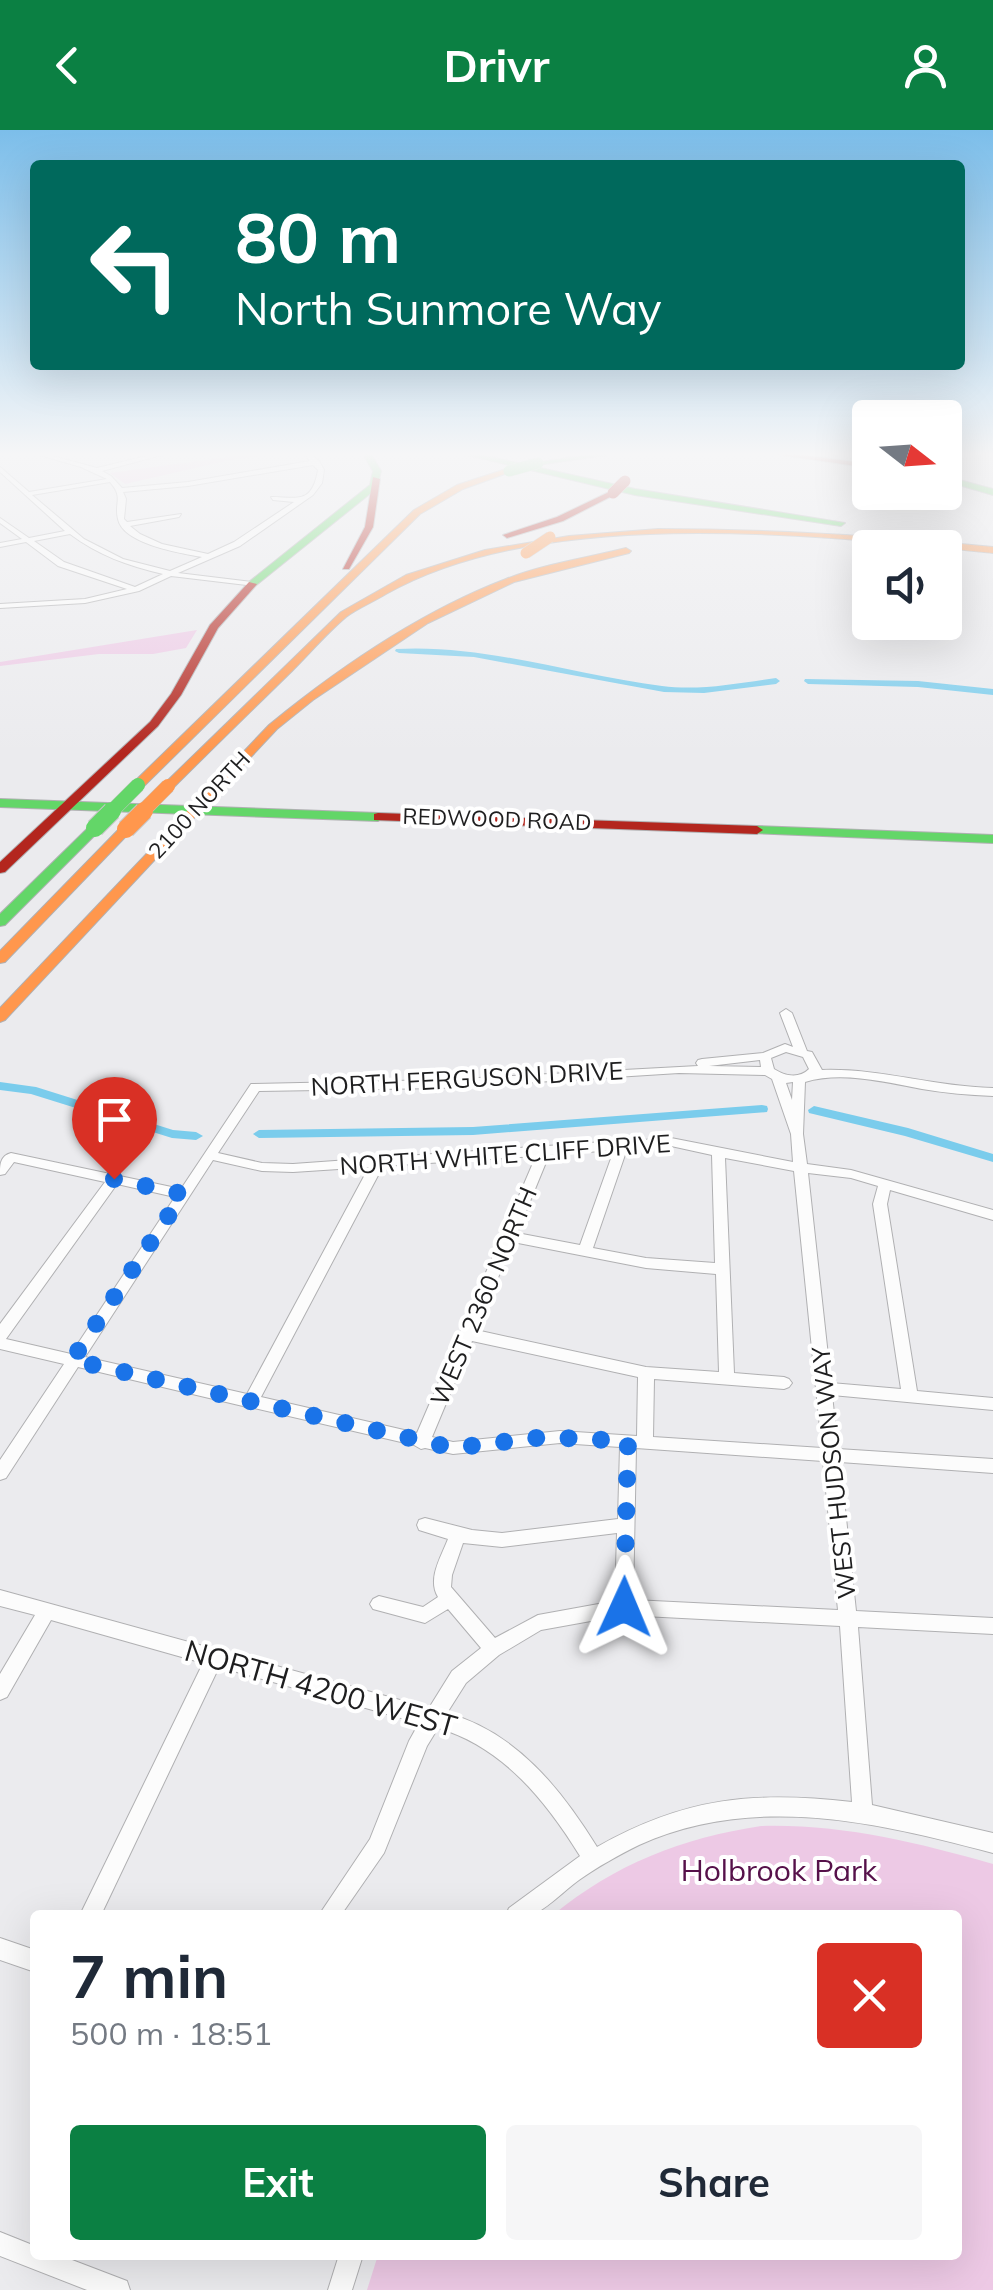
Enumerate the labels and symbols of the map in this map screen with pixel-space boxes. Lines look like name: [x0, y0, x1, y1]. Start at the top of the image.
north arrow: [852, 400, 962, 510]
street label: 2100 NORTH: [142, 745, 256, 865]
street label: REDWOOD ROAD: [402, 802, 592, 836]
street label: NORTH FERGUSON DRIVE: [310, 1054, 624, 1102]
pin: [72, 1077, 157, 1180]
street label: NORTH WHITE CLIFF DRIVE: [338, 1127, 672, 1181]
street label: WEST 2360 NORTH: [423, 1182, 543, 1410]
street label: WEST HUDSON WAY: [804, 1344, 862, 1601]
position arrow: [572, 1555, 676, 1659]
street label: NORTH 4200 WEST: [180, 1631, 462, 1745]
park label: Holbrook Park: [681, 1851, 878, 1889]

